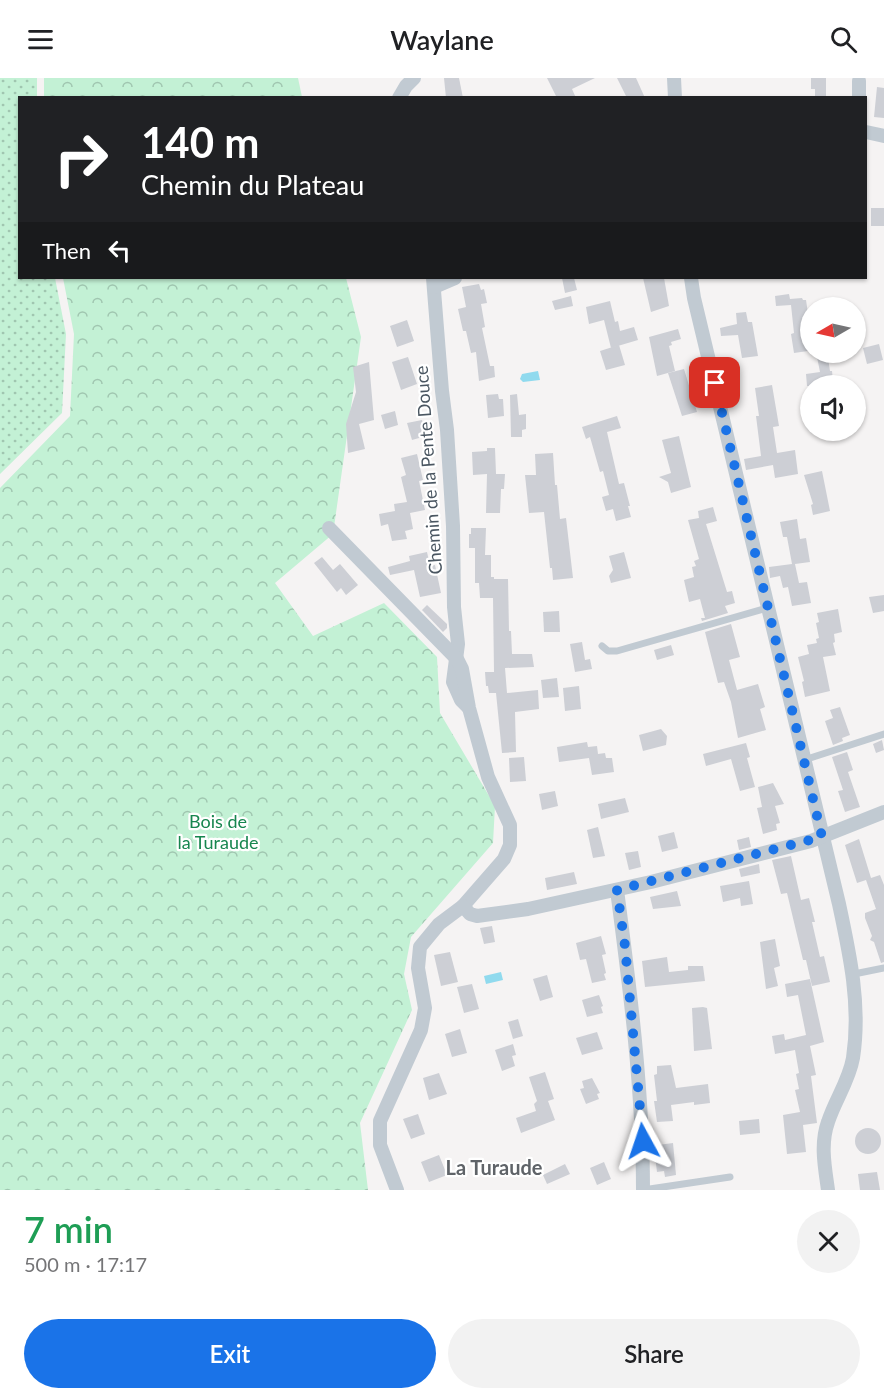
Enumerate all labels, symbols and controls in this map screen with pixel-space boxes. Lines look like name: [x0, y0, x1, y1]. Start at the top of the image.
icon: menu: [24, 23, 57, 56]
text: Waylane: [390, 23, 494, 56]
icon: search: [827, 23, 860, 56]
text: 140 m: [141, 117, 259, 167]
icon: right: [42, 120, 120, 198]
text: Chemin du Plateau: [141, 168, 364, 201]
icon: left: [103, 234, 136, 267]
text: Then: [42, 237, 91, 264]
north arrow: [800, 297, 866, 363]
map controls: [800, 297, 866, 441]
pin: [689, 357, 740, 408]
street label: Chemin de la Pente Douce: [410, 365, 446, 575]
icon: arrive: [698, 366, 731, 399]
button: sound: [800, 375, 866, 441]
park label: Bois de la Turaude: [177, 810, 259, 853]
position arrow: [611, 1109, 675, 1173]
district label: La Turaude: [446, 1155, 543, 1179]
text: 7 min: [24, 1207, 113, 1251]
button: close: [797, 1210, 860, 1273]
text: 500 m · 17:17: [24, 1252, 147, 1276]
button: Exit: [24, 1319, 436, 1388]
button: Share: [448, 1319, 860, 1388]

